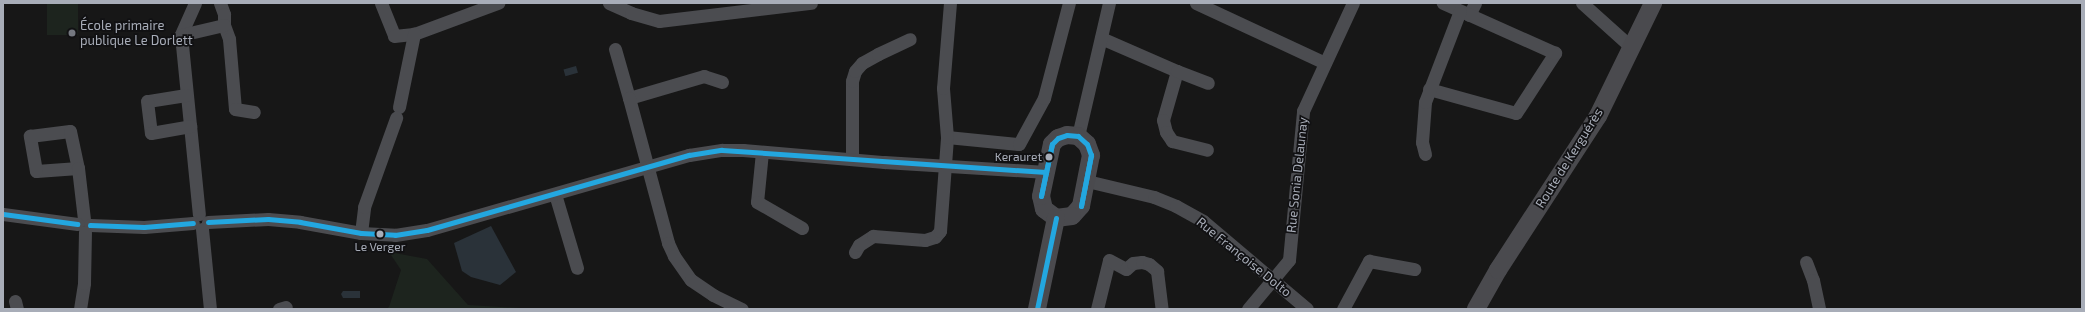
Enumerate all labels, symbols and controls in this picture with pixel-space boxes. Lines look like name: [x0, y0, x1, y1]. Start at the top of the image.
place label: École primaire publique Le Dorlett: [80, 18, 193, 49]
marker: École primaire publique Le Dorlett: [67, 28, 77, 38]
street label: Route de Kerguérès: [1532, 105, 1606, 211]
street label: Rue Sonia Delaunay: [1283, 116, 1311, 234]
place label: Kerauret: [995, 150, 1042, 164]
marker: Kerauret: [1044, 152, 1054, 162]
street label: Rue Françoise Dolto: [1193, 214, 1295, 300]
marker: Le Verger: [375, 229, 385, 239]
place label: Le Verger: [354, 240, 406, 254]

